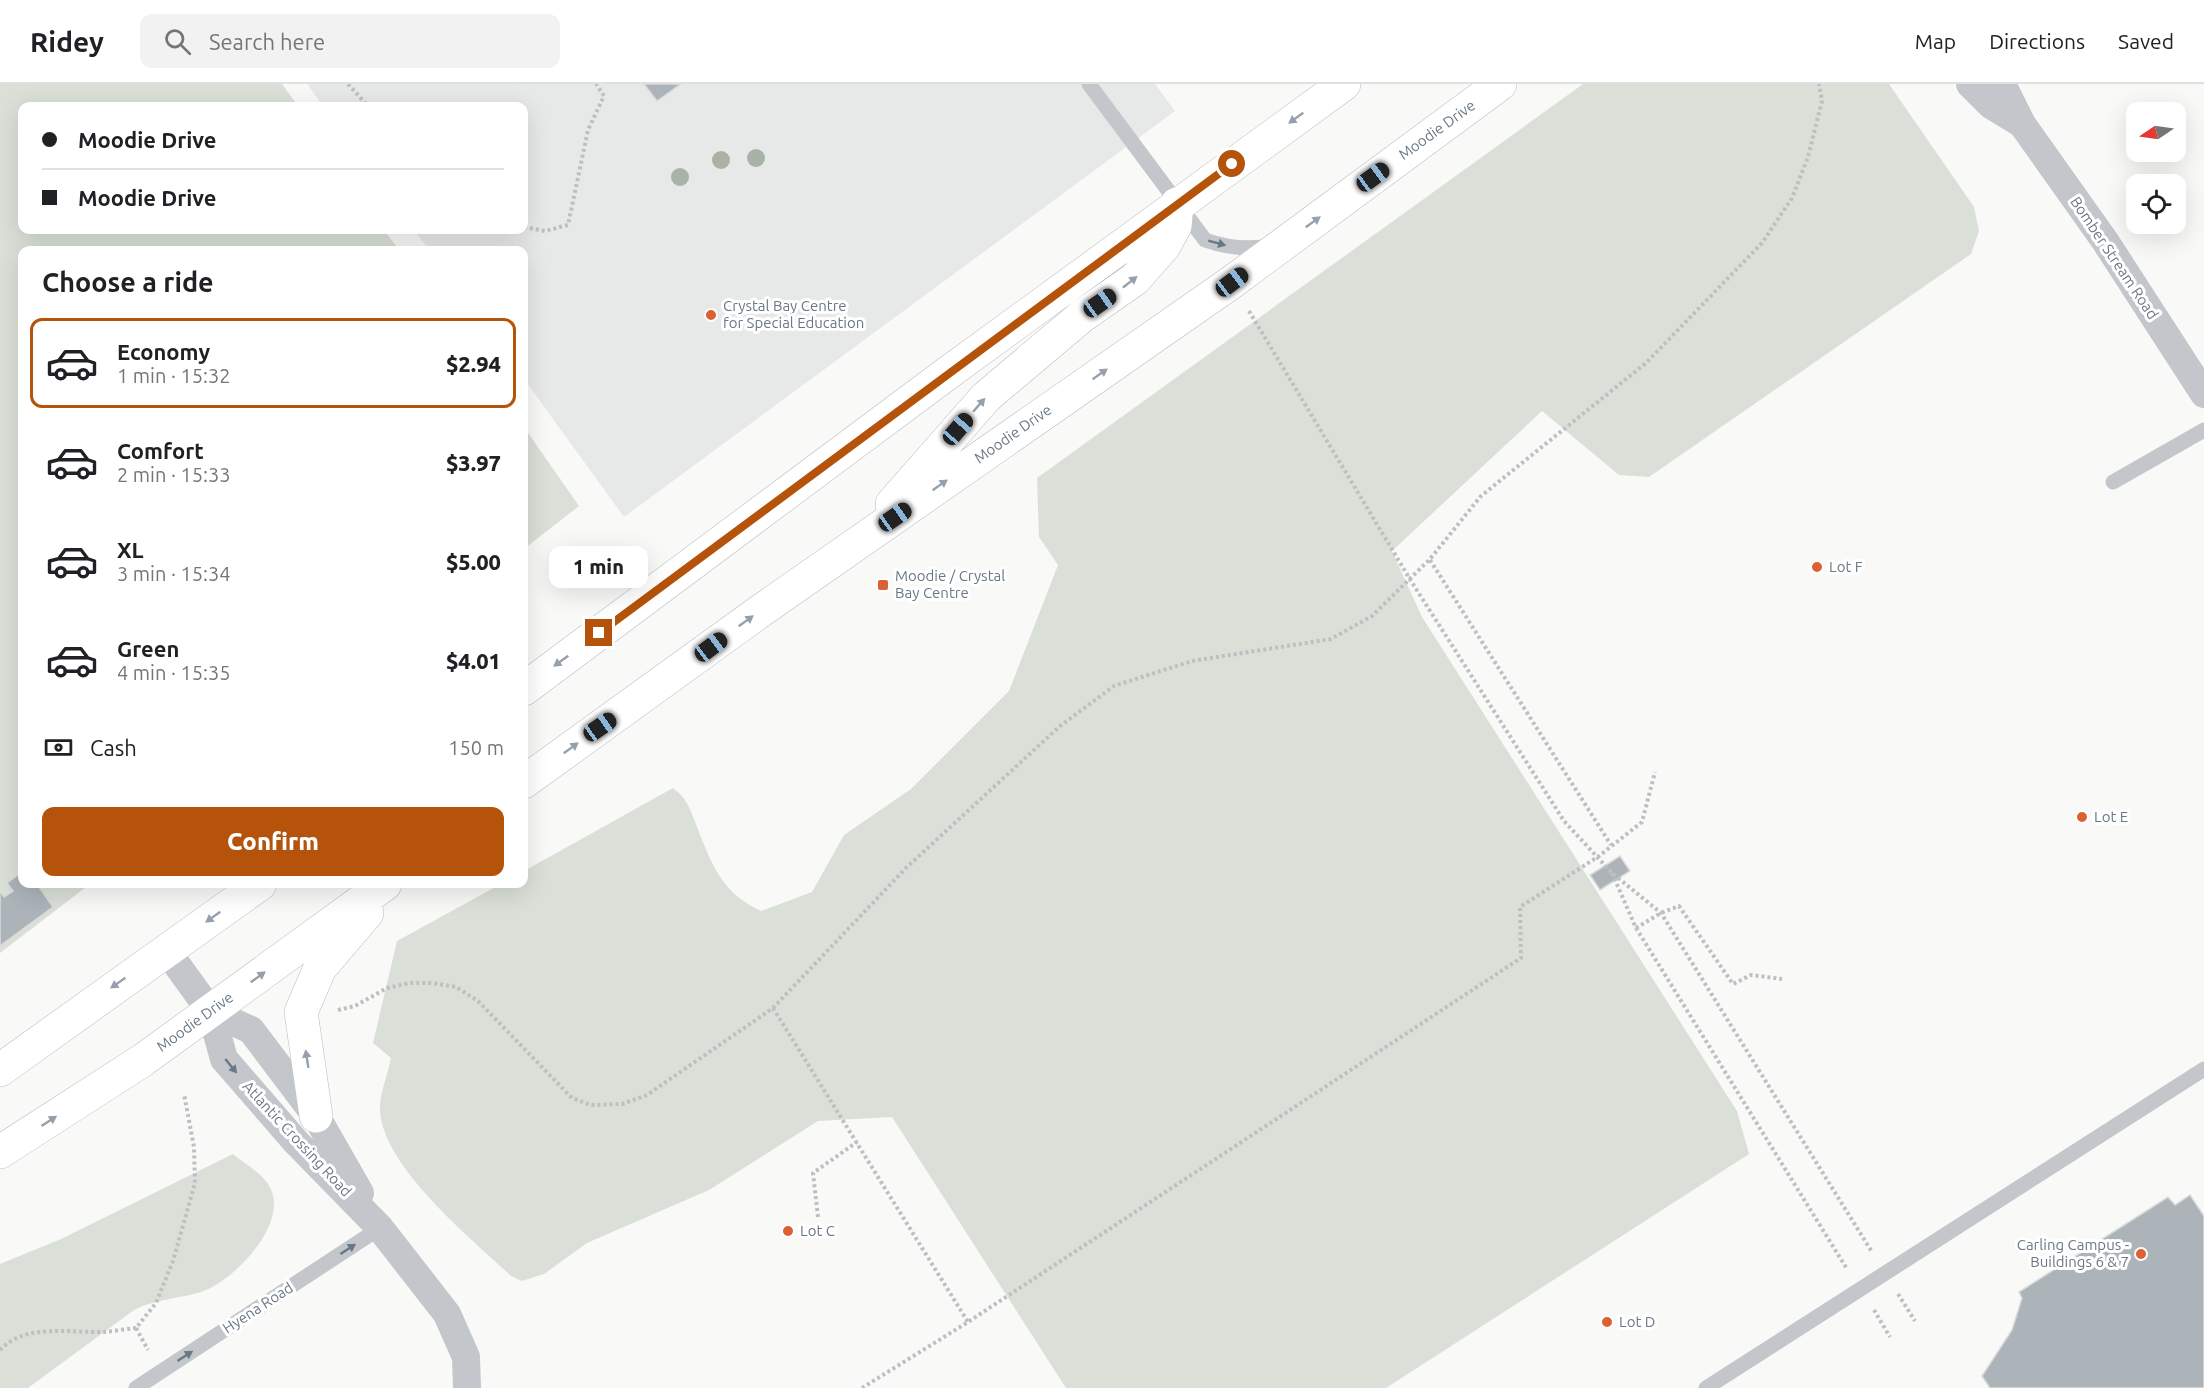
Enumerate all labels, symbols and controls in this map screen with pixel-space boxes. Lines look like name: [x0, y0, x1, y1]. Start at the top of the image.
search box: [140, 14, 560, 68]
icon: search: [161, 25, 194, 58]
text: Ridey: [30, 26, 104, 57]
text: Search here: [209, 29, 325, 54]
text: Map: [1915, 29, 1956, 53]
text: Directions: [1989, 29, 2085, 53]
text: Saved: [2118, 29, 2174, 53]
street label: Moodie Drive: [1395, 96, 1478, 163]
north arrow: [2126, 102, 2186, 162]
map controls: [2126, 102, 2186, 234]
one-way arrow: [1289, 112, 1305, 124]
text: Moodie Drive: [78, 127, 216, 152]
route start: [1218, 150, 1245, 177]
car: [1353, 159, 1393, 195]
button: locate: [2126, 174, 2186, 234]
text: Moodie Drive: [78, 185, 216, 210]
street label: Bomber Stream Road: [2067, 193, 2162, 322]
one-way arrow: [1304, 216, 1320, 228]
one-way arrow: [1208, 239, 1226, 249]
car: [1212, 264, 1252, 300]
text: Choose a ride: [42, 267, 214, 297]
one-way arrow: [1122, 275, 1138, 288]
car: [1080, 285, 1120, 321]
place label: Crystal Bay Centre for Special Education: [723, 297, 864, 331]
marker: Crystal Bay Centre for Special Education: [704, 308, 718, 322]
icon: car: [45, 336, 99, 390]
text: Economy: [117, 339, 210, 364]
text: $2.94: [446, 351, 501, 376]
text: 1 min · 15:32: [117, 364, 231, 387]
one-way arrow: [1092, 369, 1108, 380]
one-way arrow: [972, 398, 985, 413]
street label: Moodie Drive: [971, 401, 1055, 466]
car: [939, 410, 977, 448]
icon: car: [45, 435, 99, 489]
text: Comfort: [117, 438, 204, 463]
text: $3.97: [446, 450, 501, 475]
text: 2 min · 15:33: [117, 463, 231, 486]
one-way arrow: [932, 479, 948, 491]
car: [875, 499, 915, 535]
icon: car: [45, 534, 99, 588]
text: XL: [117, 537, 144, 562]
callout: 1 min: [550, 546, 648, 588]
text: $5.00: [446, 549, 501, 574]
text: 1 min: [573, 555, 624, 578]
place label: Lot F: [1829, 558, 1863, 575]
marker: Lot F: [1810, 560, 1824, 574]
text: 3 min · 15:34: [117, 562, 231, 585]
place label: Moodie / Crystal Bay Centre: [895, 567, 1005, 601]
marker: Moodie / Crystal Bay Centre: [876, 578, 890, 592]
one-way arrow: [739, 616, 754, 628]
route end: [585, 619, 612, 646]
car: [691, 629, 731, 665]
icon: car: [45, 633, 99, 687]
text: Green: [117, 636, 179, 661]
text: $4.01: [446, 648, 501, 673]
one-way arrow: [554, 655, 569, 667]
text: 4 min · 15:35: [117, 661, 231, 684]
car: [580, 709, 620, 745]
icon: cash: [42, 731, 75, 764]
text: Cash: [90, 735, 137, 760]
text: 150 m: [448, 736, 504, 759]
one-way arrow: [563, 742, 579, 754]
button: Confirm: [42, 807, 504, 876]
place label: Lot E: [2094, 808, 2128, 825]
marker: Lot E: [2075, 810, 2089, 824]
one-way arrow: [206, 911, 221, 923]
one-way arrow: [249, 971, 265, 983]
one-way arrow: [111, 977, 127, 989]
street label: Moodie Drive: [153, 988, 236, 1055]
one-way arrow: [302, 1049, 311, 1068]
one-way arrow: [224, 1058, 237, 1074]
street label: Atlantic Crossing Road: [240, 1078, 355, 1200]
one-way arrow: [41, 1115, 57, 1126]
place label: Lot C: [800, 1222, 835, 1239]
marker: Lot C: [781, 1224, 795, 1238]
place label: Carling Campus - Buildings 6 & 7: [2017, 1236, 2129, 1270]
one-way arrow: [340, 1244, 356, 1255]
marker: Carling Campus - Buildings 6 & 7: [2134, 1247, 2148, 1261]
street label: Hyena Road: [219, 1279, 296, 1337]
place label: Lot D: [1619, 1313, 1655, 1330]
marker: Lot D: [1600, 1315, 1614, 1329]
one-way arrow: [177, 1351, 193, 1362]

